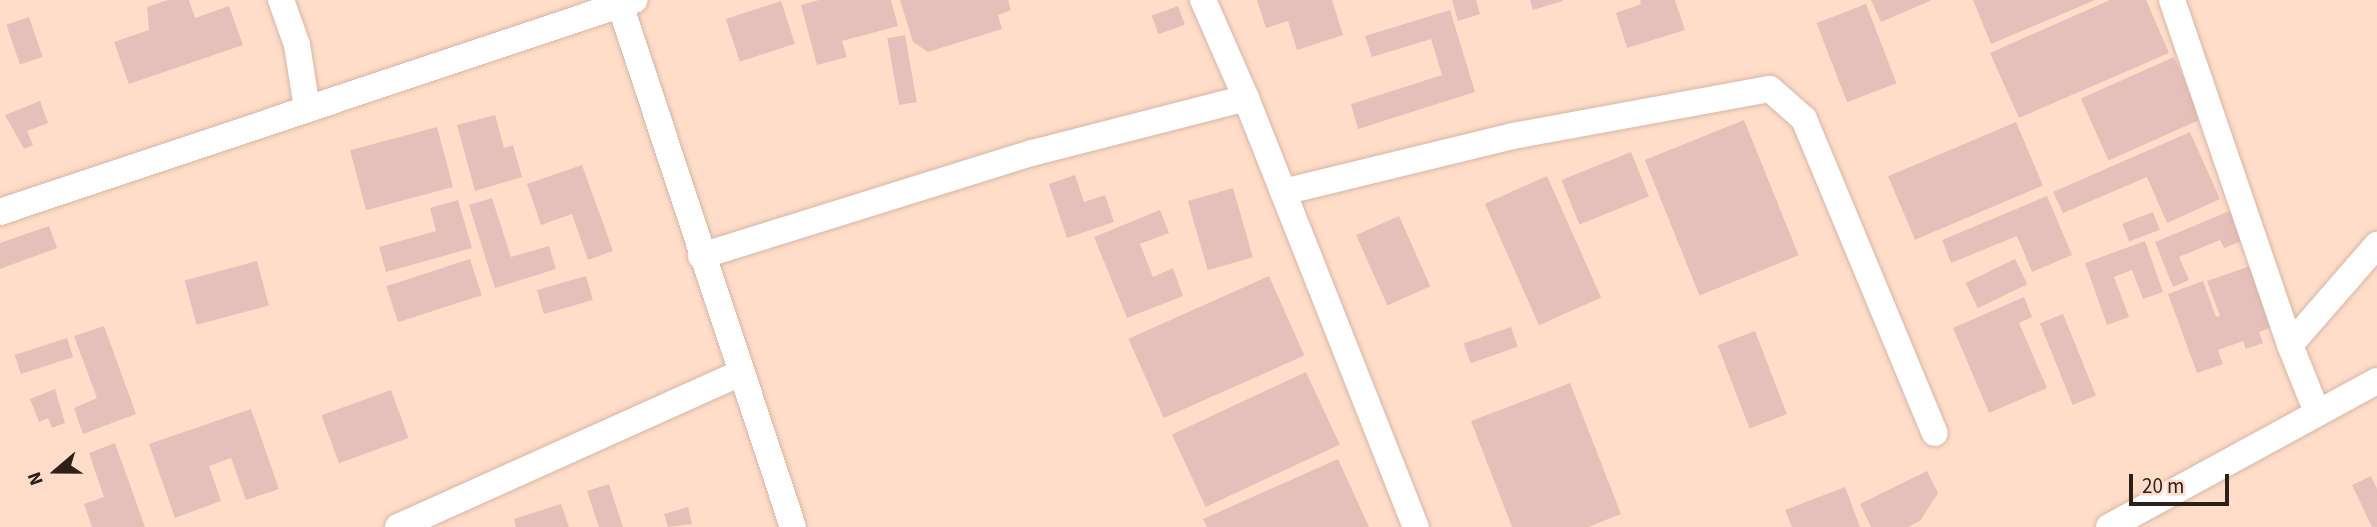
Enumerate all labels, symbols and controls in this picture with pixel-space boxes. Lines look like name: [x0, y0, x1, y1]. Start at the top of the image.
north arrow: [21, 436, 91, 506]
scale bar: [2132, 461, 2232, 505]
text: N: [21, 468, 51, 489]
text: 20 m: [2142, 471, 2184, 501]

